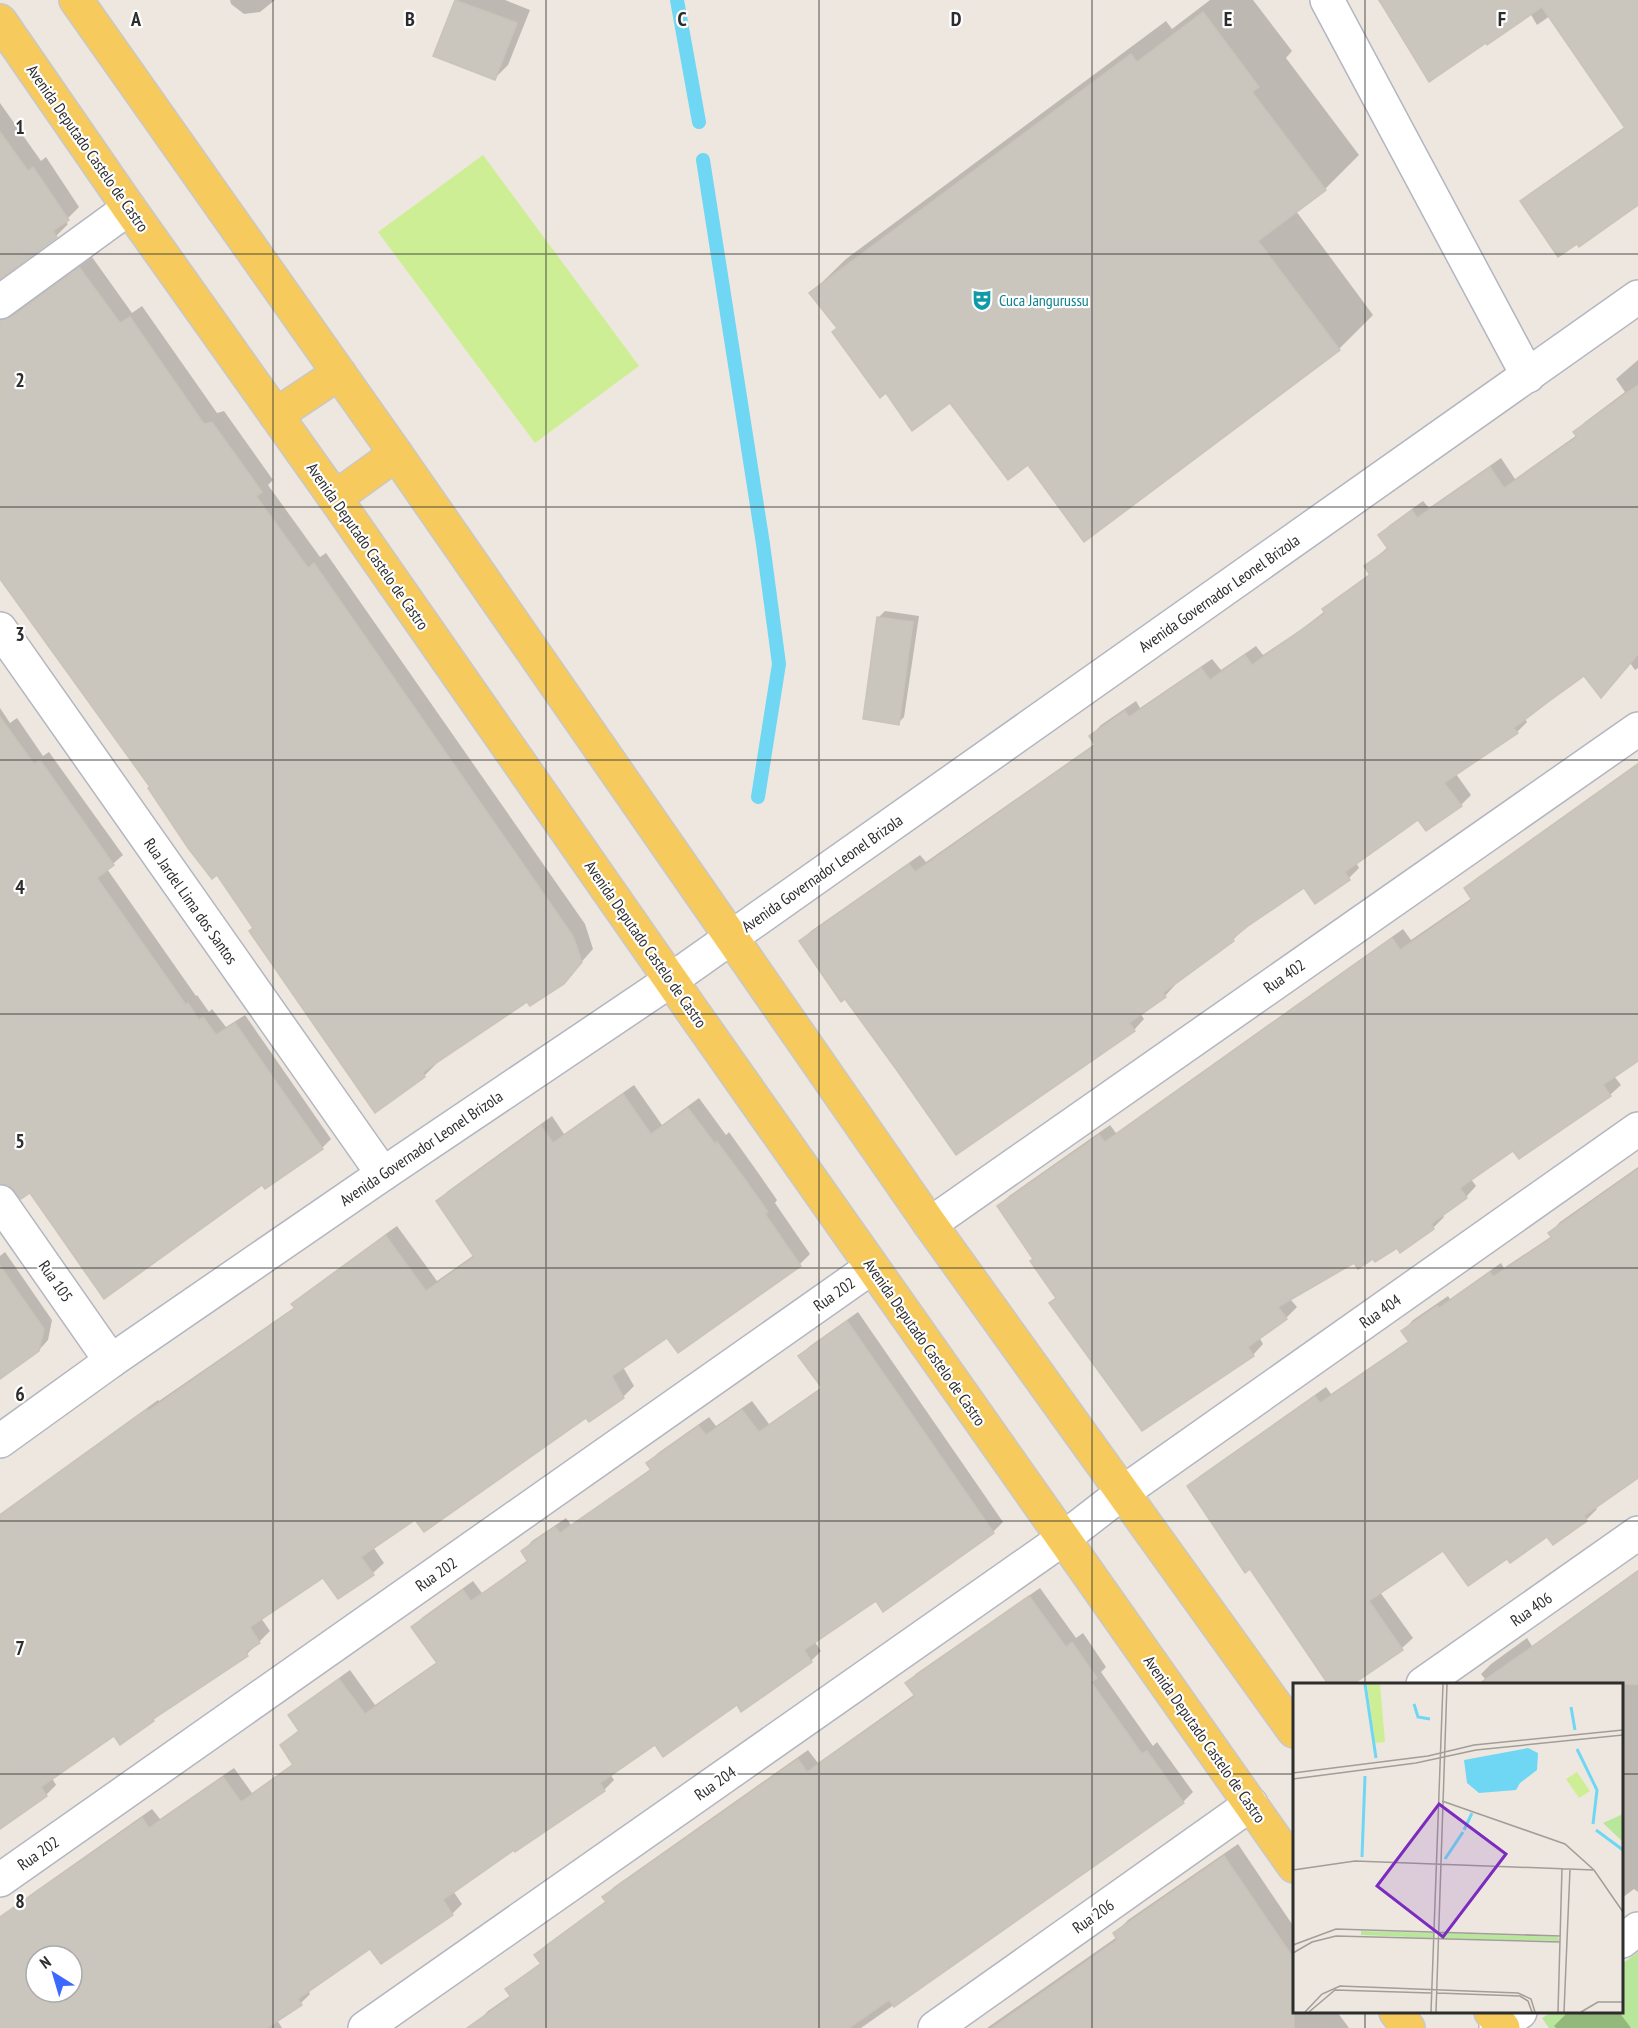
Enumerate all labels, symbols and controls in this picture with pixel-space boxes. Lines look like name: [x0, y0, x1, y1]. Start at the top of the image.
text: A: [130, 6, 142, 32]
text: B: [405, 6, 415, 32]
text: C: [677, 6, 687, 32]
text: D: [951, 6, 962, 32]
text: E: [1224, 6, 1232, 32]
text: F: [1498, 6, 1506, 32]
street label: Avenida Deputado Castelo de Castro: [23, 61, 153, 235]
text: 1: [15, 114, 25, 140]
theatre icon: Cuca Jangurussu: [970, 288, 994, 312]
place label: Cuca Jangurussu: [999, 290, 1089, 310]
text: 2: [15, 367, 25, 393]
street label: Avenida Deputado Castelo de Castro: [303, 459, 433, 633]
street label: Avenida Governador Leonel Brizola: [1135, 530, 1303, 656]
text: 3: [15, 621, 25, 647]
street label: Avenida Governador Leonel Brizola: [738, 810, 906, 936]
street label: Rua Jardel Lima dos Santos: [140, 834, 242, 968]
street label: Avenida Deputado Castelo de Castro: [581, 857, 711, 1031]
text: 4: [15, 874, 25, 900]
street label: Rua 402: [1259, 955, 1309, 997]
street label: Avenida Governador Leonel Brizola: [336, 1086, 506, 1210]
text: 5: [15, 1128, 25, 1154]
street label: Avenida Deputado Castelo de Castro: [860, 1255, 990, 1429]
street label: Rua 105: [35, 1256, 77, 1306]
street label: Rua 202: [809, 1273, 859, 1315]
street label: Rua 404: [1355, 1290, 1405, 1332]
text: 6: [15, 1381, 25, 1407]
street label: Rua 202: [411, 1553, 461, 1595]
street label: Rua 406: [1506, 1588, 1556, 1630]
text: 7: [15, 1635, 25, 1661]
street label: Avenida Deputado Castelo de Castro: [1140, 1652, 1270, 1826]
inset map: [1293, 1683, 1623, 2013]
street label: Rua 204: [690, 1762, 740, 1804]
street label: Rua 202: [13, 1832, 63, 1874]
text: 8: [15, 1888, 25, 1914]
street label: Rua 206: [1068, 1895, 1118, 1937]
north arrow: [24, 1944, 84, 2004]
text: N: [36, 1951, 54, 1973]

